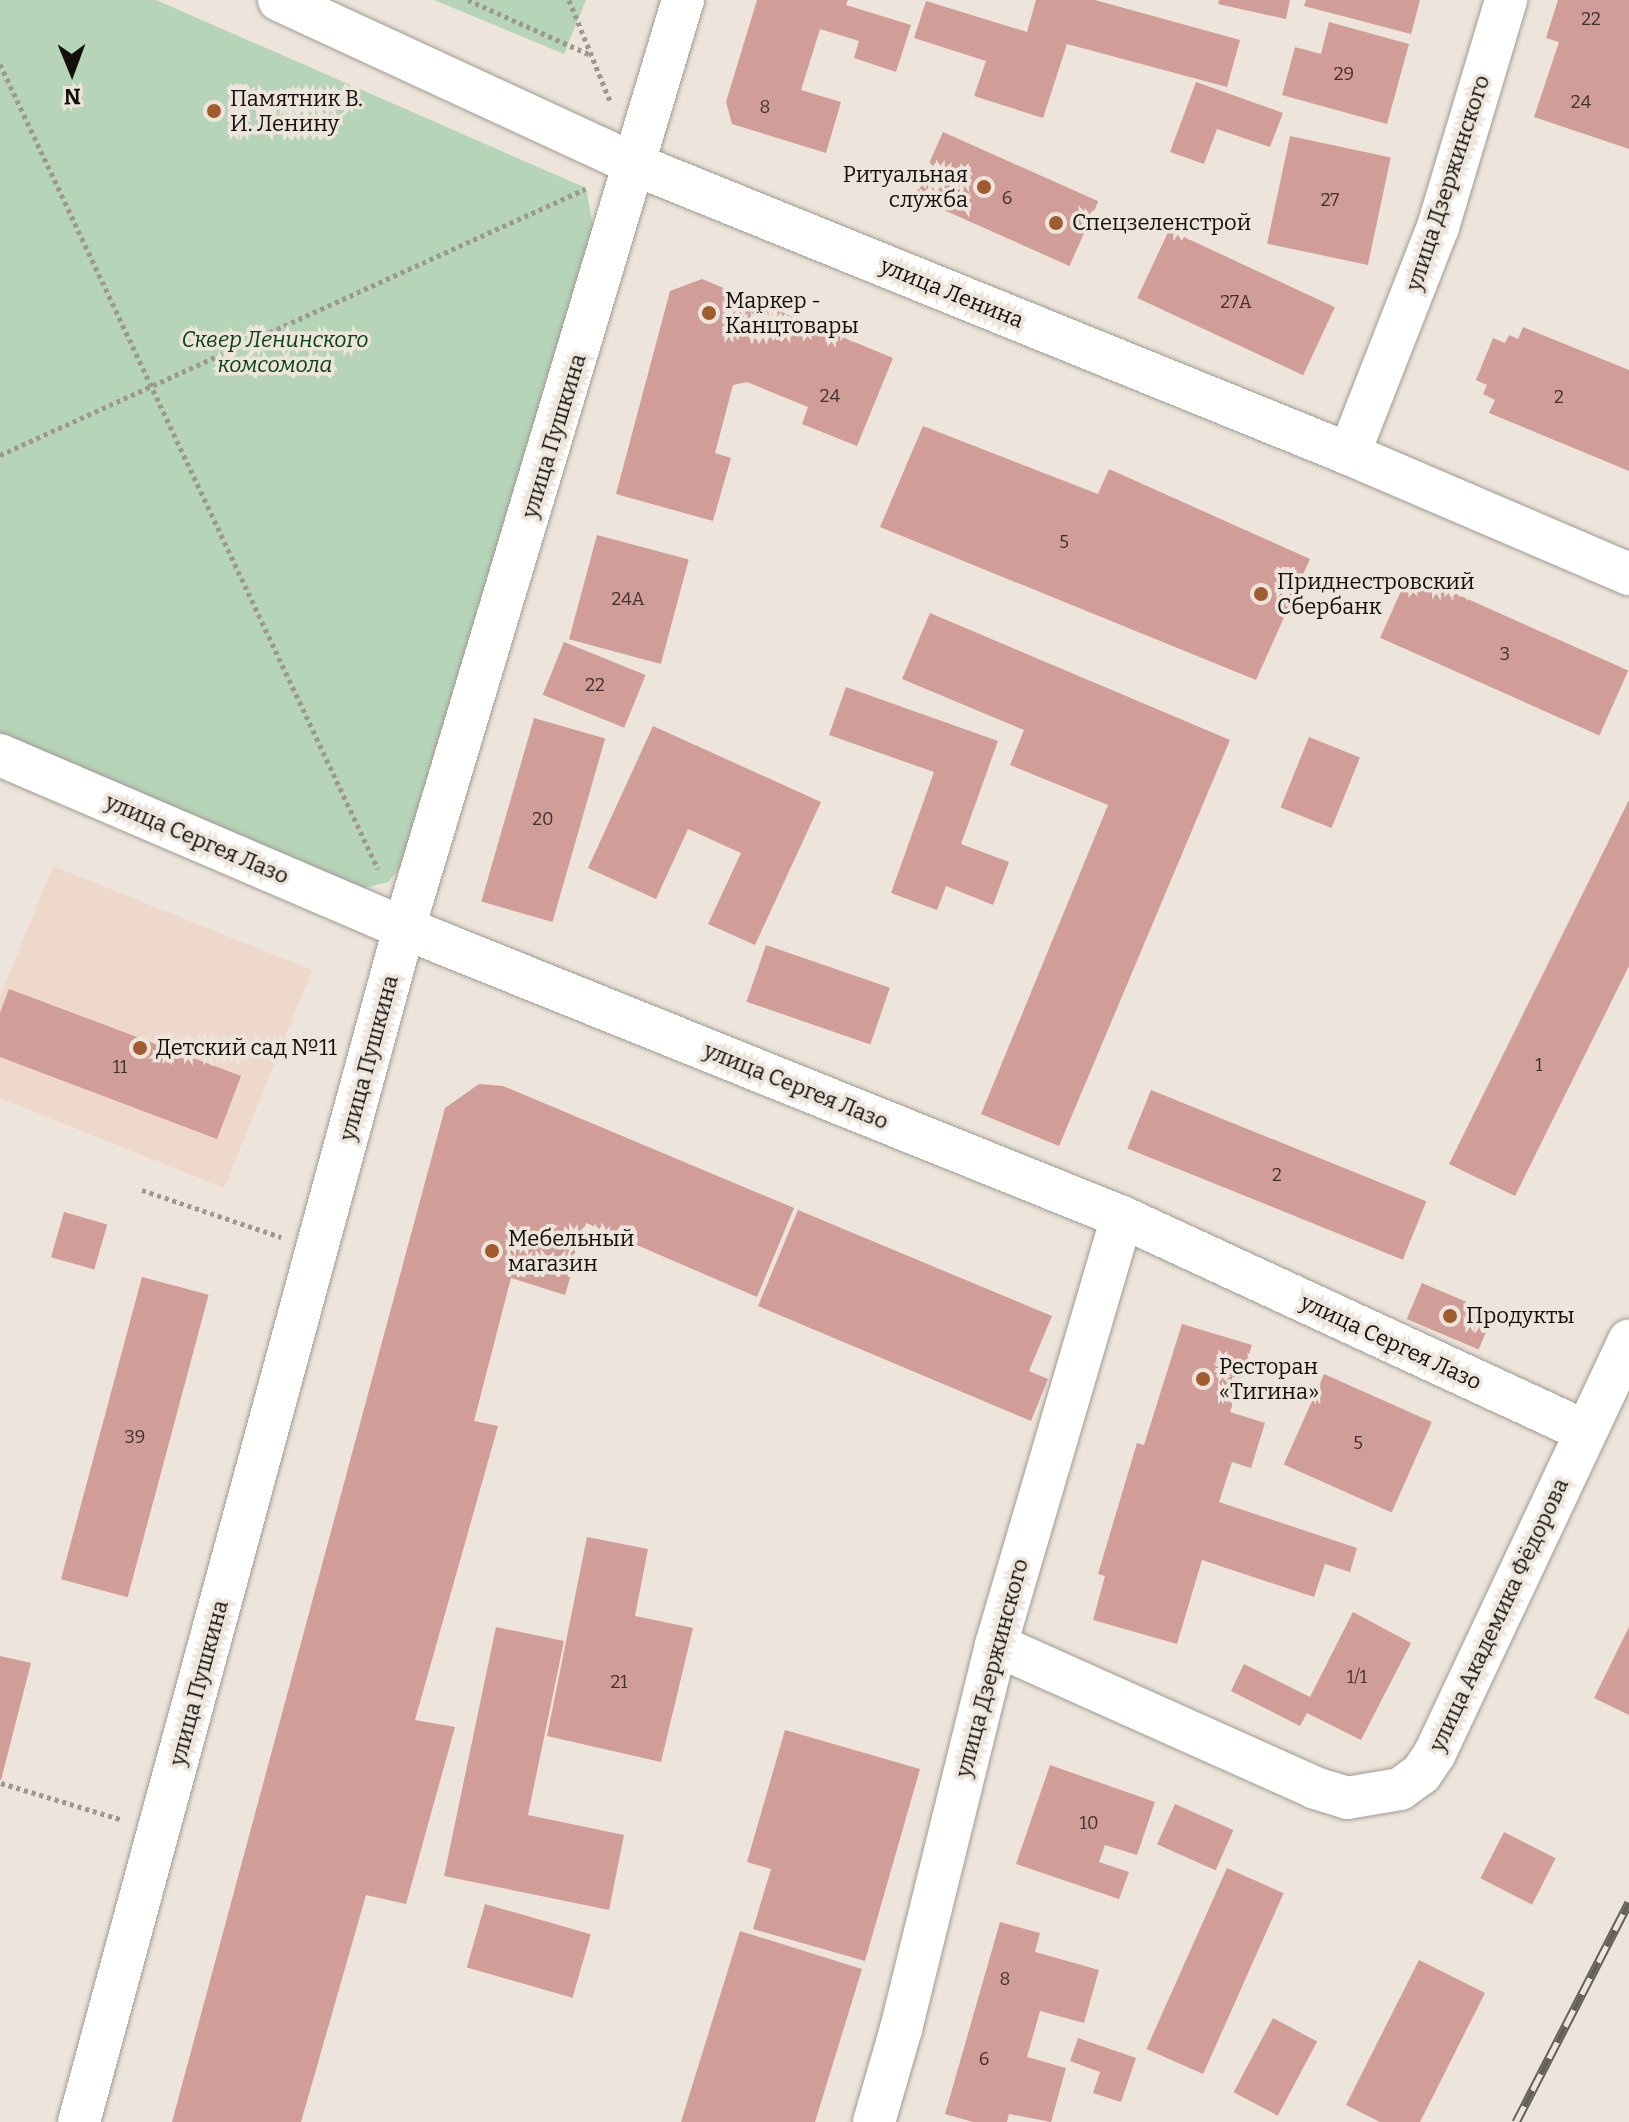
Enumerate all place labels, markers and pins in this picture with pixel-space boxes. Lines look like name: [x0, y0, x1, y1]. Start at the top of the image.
place label: Памятник В. И. Ленину: [230, 85, 363, 136]
marker: Памятник В. И. Ленину: [205, 102, 223, 120]
place label: Ритуальная служба: [843, 161, 968, 212]
marker: Ритуальная служба: [975, 178, 993, 196]
place label: Спецзеленстрой: [1072, 210, 1251, 236]
marker: Спецзеленстрой: [1047, 214, 1065, 232]
place label: Маркер - Канцтовары: [725, 287, 859, 338]
marker: Маркер - Канцтовары: [700, 304, 718, 322]
place label: Приднестровский Сбербанк: [1277, 568, 1475, 620]
marker: Приднестровский Сбербанк: [1252, 585, 1270, 603]
place label: Детский сад №11: [156, 1035, 337, 1061]
marker: Детский сад №11: [131, 1039, 149, 1057]
place label: Мебельный магазин: [508, 1225, 634, 1276]
marker: Мебельный магазин: [483, 1242, 501, 1260]
place label: Продукты: [1466, 1303, 1575, 1329]
marker: Продукты: [1441, 1307, 1459, 1325]
place label: Ресторан «Тигина»: [1219, 1353, 1319, 1404]
marker: Ресторан «Тигина»: [1194, 1370, 1212, 1388]

